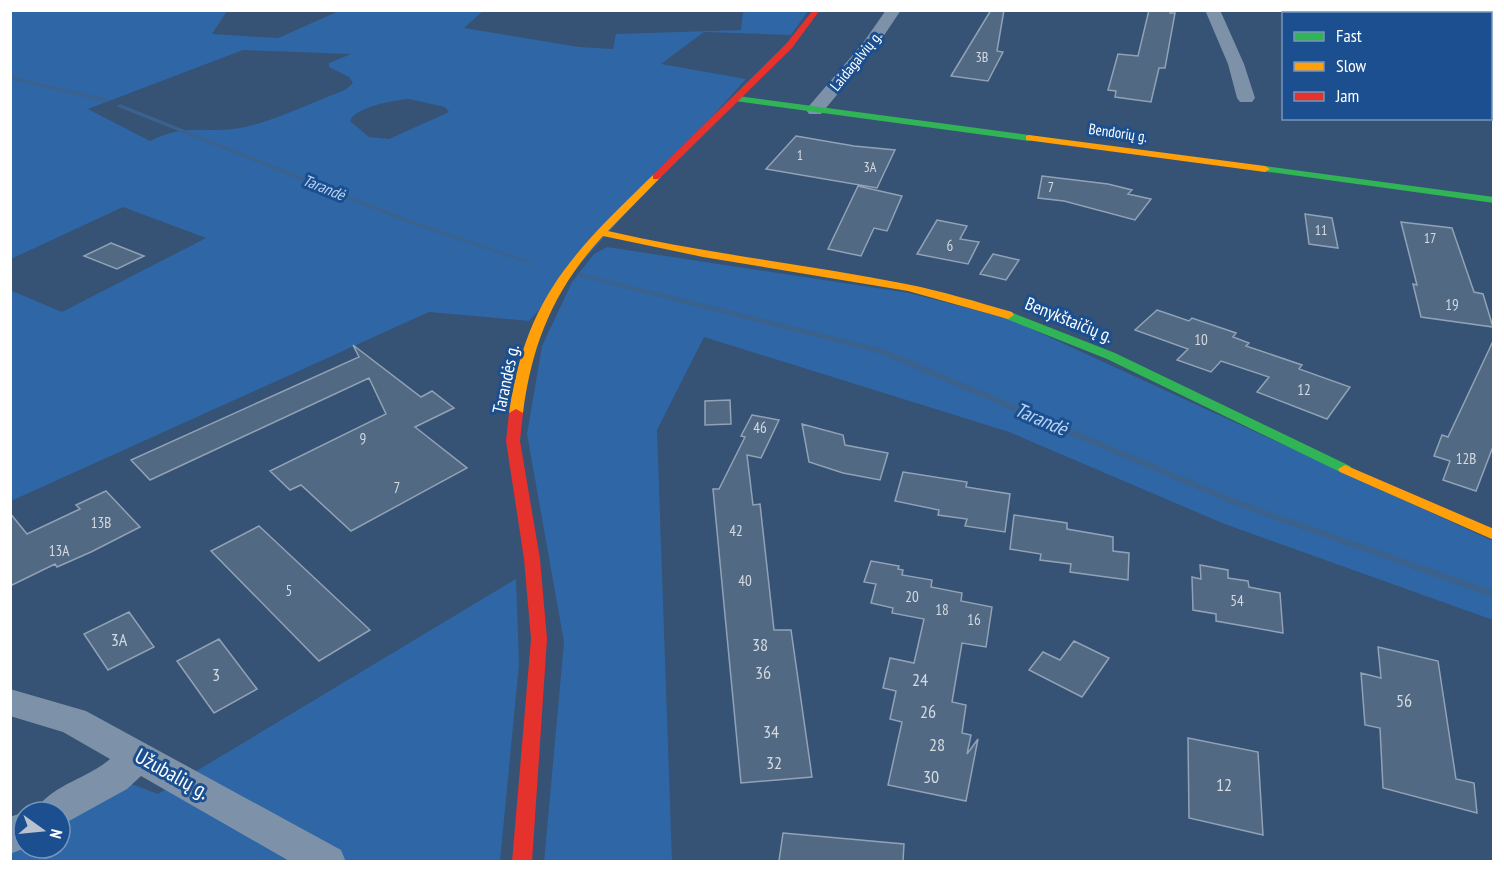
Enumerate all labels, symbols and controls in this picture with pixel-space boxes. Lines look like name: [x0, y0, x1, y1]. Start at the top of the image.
legend: [1282, 12, 1492, 120]
text: Fast: [1336, 24, 1362, 47]
street label: Laidagalvių g.: [826, 27, 886, 95]
house number: 3B: [976, 48, 988, 66]
text: Slow: [1336, 54, 1367, 77]
text: Jam: [1335, 84, 1359, 107]
street label: Bendorių g.: [1088, 119, 1149, 146]
house number: 1: [797, 146, 803, 164]
house number: 3A: [864, 158, 877, 176]
water label: Tarandė: [300, 170, 349, 205]
house number: 7: [1048, 178, 1054, 196]
house number: 11: [1315, 221, 1327, 239]
house number: 17: [1424, 229, 1436, 247]
house number: 6: [947, 236, 954, 255]
street label: Benykštaičių g.: [1022, 292, 1116, 348]
house number: 19: [1445, 295, 1459, 314]
house number: 10: [1194, 330, 1208, 349]
street label: Tarandės g.: [487, 342, 524, 415]
house number: 12: [1297, 380, 1311, 399]
water label: Tarandė: [1011, 396, 1073, 442]
house number: 46: [753, 418, 767, 437]
house number: 9: [360, 429, 366, 448]
house number: 12B: [1456, 449, 1476, 468]
house number: 7: [394, 478, 400, 497]
house number: 13B: [91, 513, 111, 532]
house number: 42: [729, 521, 743, 540]
house number: 13A: [49, 541, 70, 560]
house number: 40: [738, 571, 752, 590]
house number: 5: [286, 581, 292, 600]
house number: 20: [905, 587, 919, 606]
house number: 54: [1230, 591, 1244, 610]
house number: 18: [935, 600, 949, 619]
house number: 16: [967, 610, 981, 629]
house number: 3A: [111, 628, 128, 651]
house number: 38: [752, 633, 768, 656]
house number: 36: [755, 661, 771, 684]
house number: 3: [212, 663, 220, 686]
house number: 24: [912, 668, 928, 691]
house number: 56: [1396, 689, 1412, 712]
house number: 26: [920, 700, 936, 723]
house number: 34: [763, 720, 779, 743]
house number: 28: [929, 733, 945, 756]
street label: Užubalių g.: [130, 742, 214, 805]
house number: 32: [766, 751, 782, 774]
house number: 30: [923, 765, 939, 788]
house number: 12: [1216, 773, 1232, 796]
north arrow: [12, 800, 72, 860]
text: N: [46, 827, 67, 841]

